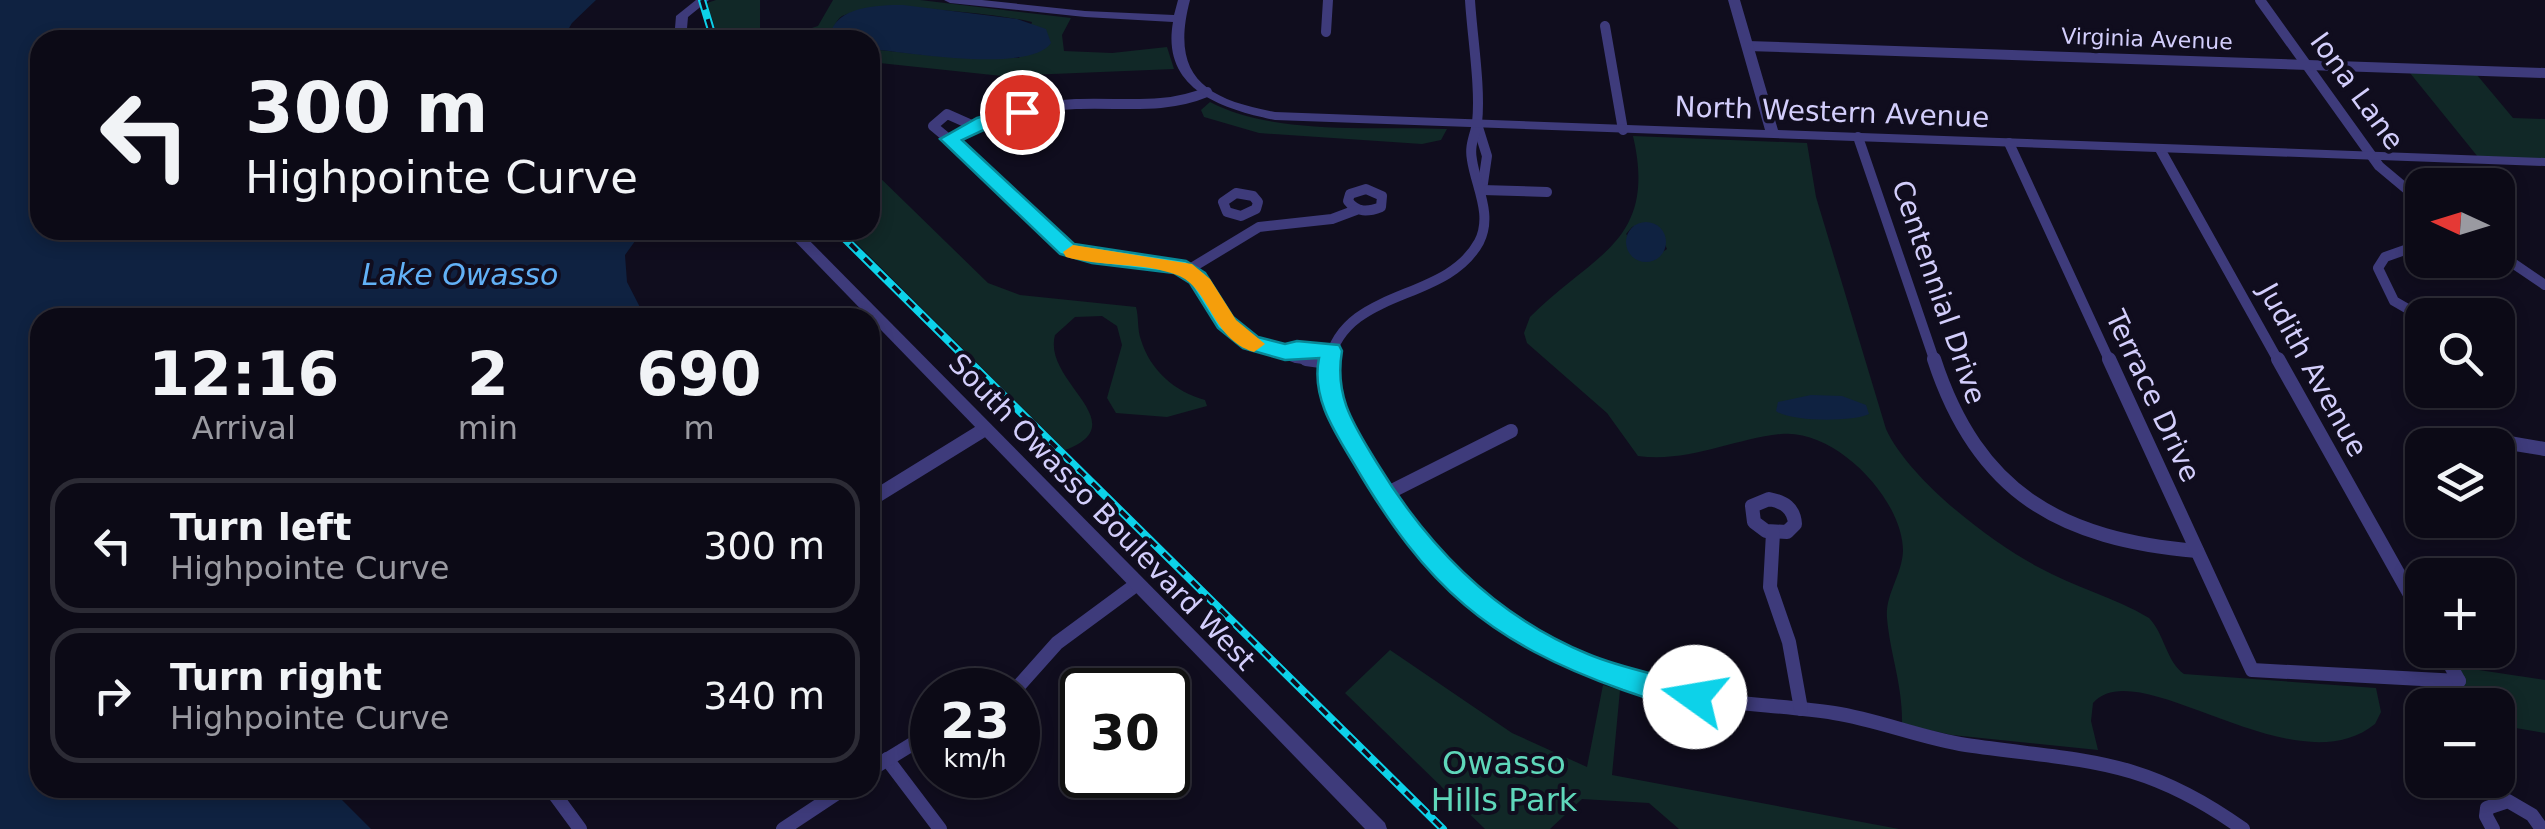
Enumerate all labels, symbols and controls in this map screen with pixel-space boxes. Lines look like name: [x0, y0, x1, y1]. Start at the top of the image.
street label: Virginia Avenue: [2061, 24, 2233, 54]
street label: Iona Lane: [2303, 26, 2411, 156]
text: 300 m: [245, 67, 488, 149]
icon: left: [80, 70, 210, 200]
pin: [980, 70, 1065, 155]
icon: arrive: [995, 85, 1050, 140]
street label: North Western Avenue: [1674, 90, 1990, 134]
text: Highpointe Curve: [245, 151, 638, 204]
north arrow: [2405, 168, 2515, 278]
map controls: [2405, 168, 2515, 798]
street label: Centennial Drive: [1885, 176, 1993, 408]
water label: Lake Owasso: [362, 257, 558, 292]
street label: Judith Avenue: [2251, 276, 2374, 462]
button: search: [2405, 298, 2515, 408]
street label: Terrace Drive: [2098, 304, 2207, 487]
text: 12:16: [148, 339, 339, 409]
text: 2: [467, 339, 509, 409]
text: 690: [636, 339, 762, 409]
street label: South Owasso Boulevard West: [942, 347, 1262, 677]
text: Arrival: [192, 409, 296, 447]
text: min: [458, 409, 518, 447]
text: m: [683, 409, 715, 447]
button: layers: [2405, 428, 2515, 538]
text: Turn left: [170, 505, 351, 549]
icon: left: [85, 518, 140, 573]
text: 300 m: [703, 524, 825, 568]
text: Highpointe Curve: [170, 549, 449, 587]
button: +: [2405, 558, 2515, 668]
position arrow: [1643, 645, 1747, 749]
text: Turn right: [170, 655, 382, 699]
icon: right: [85, 668, 140, 723]
speed limit sign: 30: [1060, 668, 1190, 798]
text: 340 m: [703, 674, 825, 718]
button: −: [2405, 688, 2515, 798]
text: 23: [940, 692, 1010, 750]
text: Highpointe Curve: [170, 699, 449, 737]
text: km/h: [943, 744, 1007, 773]
park label: Owasso Hills Park: [1431, 744, 1578, 819]

